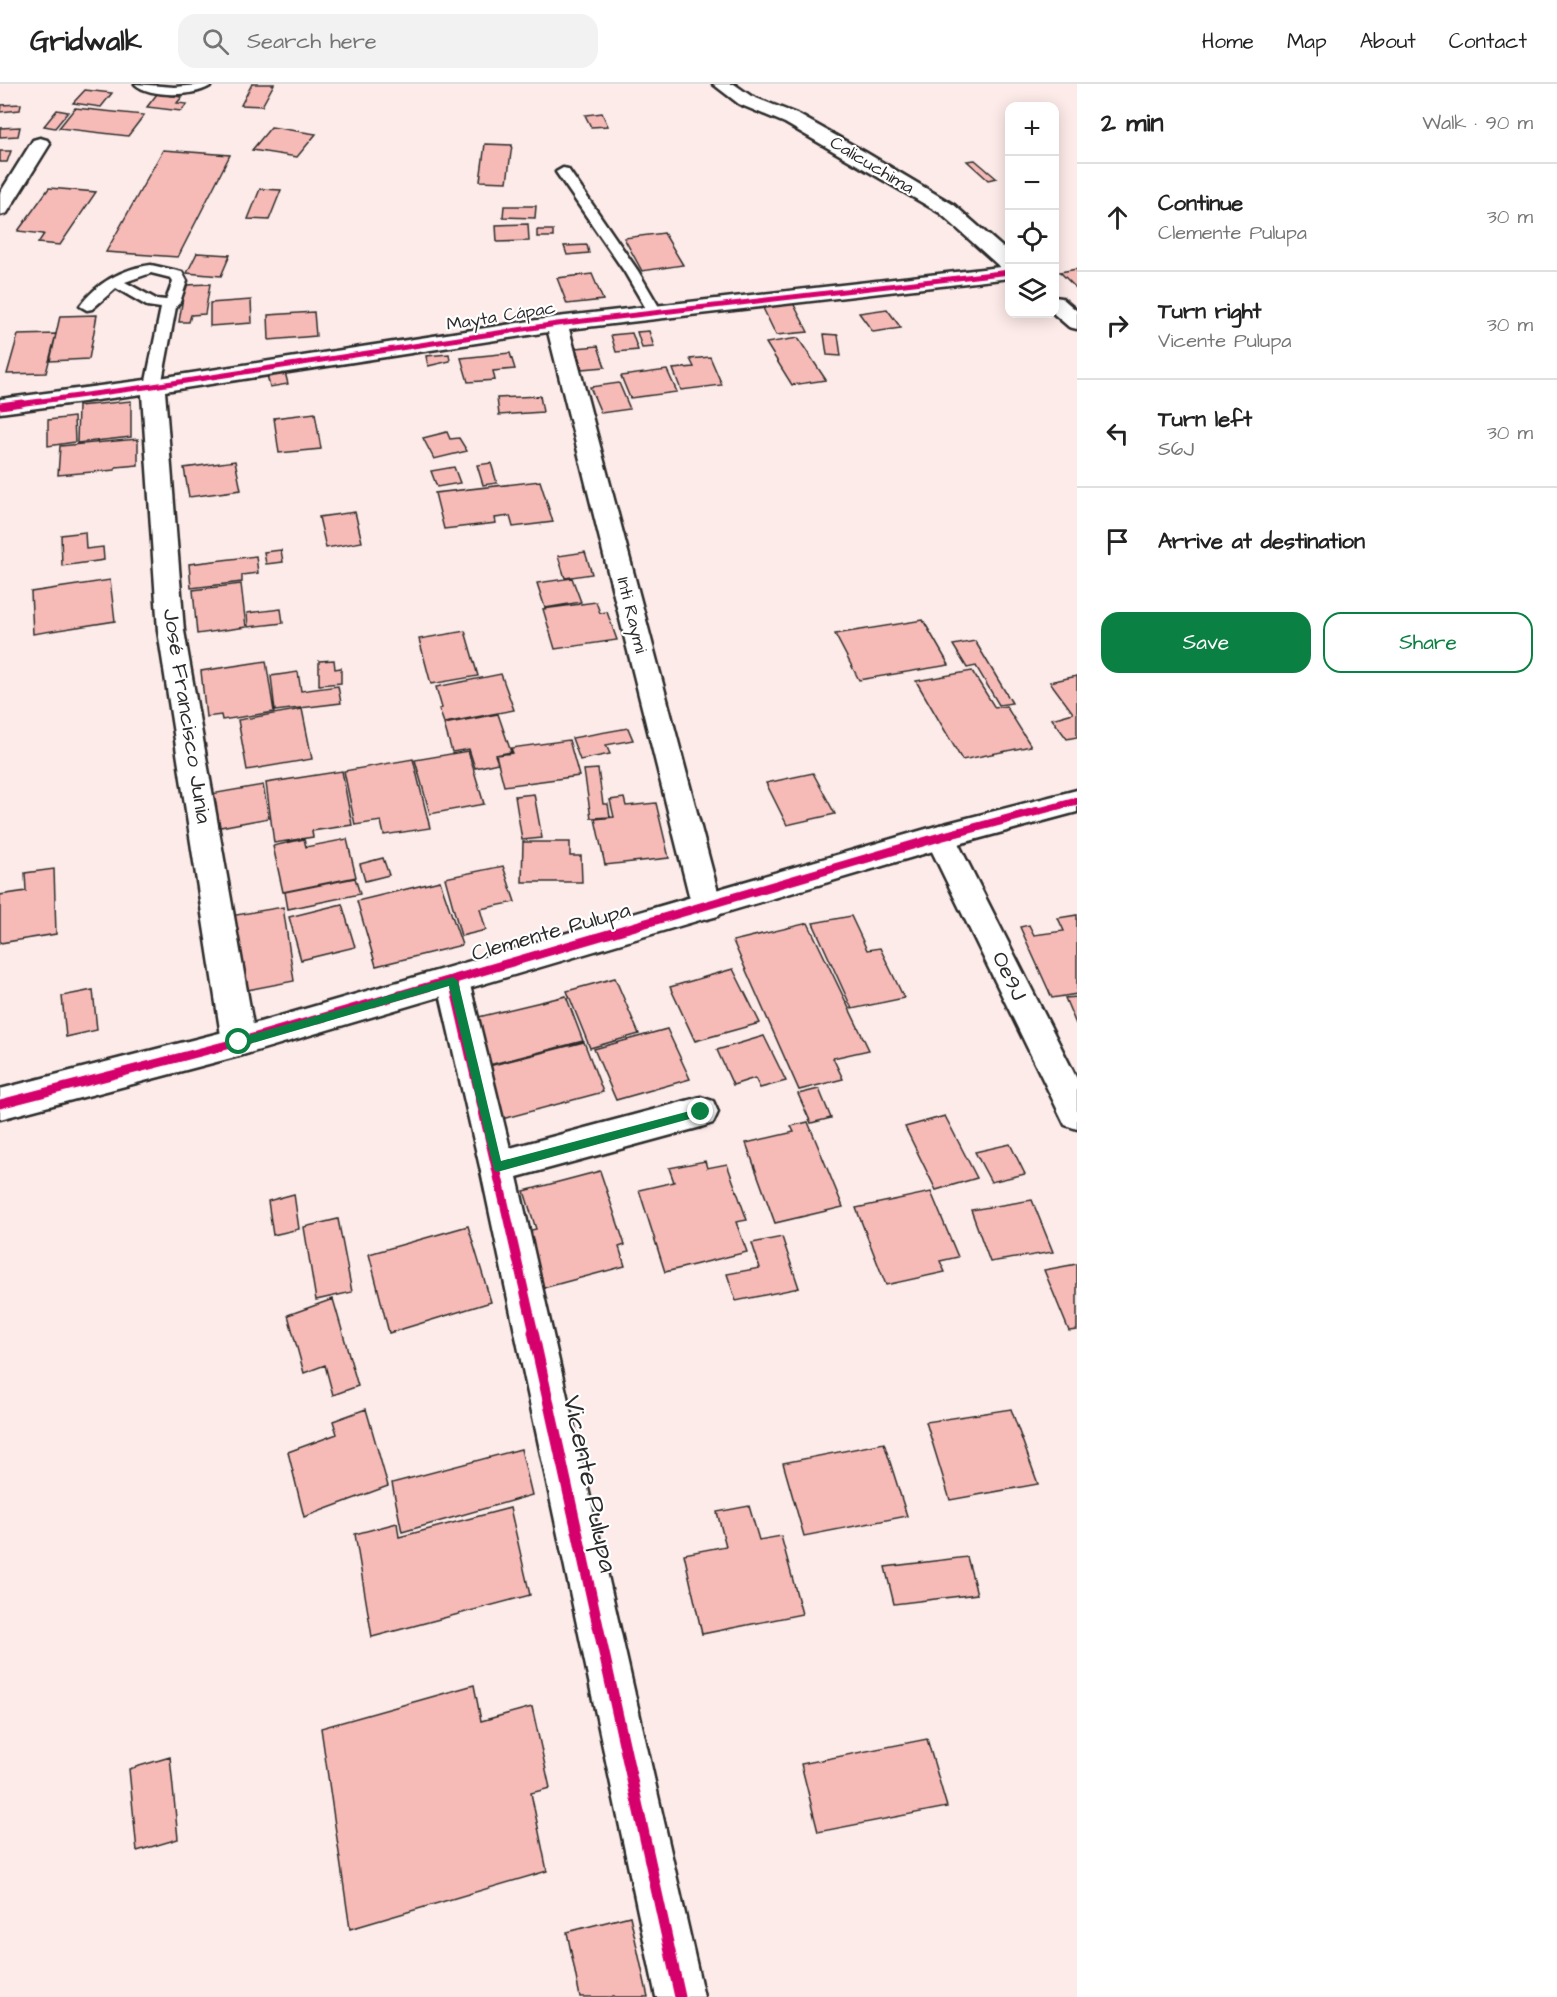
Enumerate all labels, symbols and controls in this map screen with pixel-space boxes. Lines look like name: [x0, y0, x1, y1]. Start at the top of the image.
search box: [178, 14, 598, 68]
text: Gridwalk: [30, 22, 142, 61]
icon: search: [199, 25, 232, 58]
text: Search here: [247, 26, 377, 57]
text: Home: [1202, 27, 1254, 56]
text: Map: [1287, 27, 1327, 56]
text: About: [1360, 27, 1416, 56]
text: Contact: [1449, 27, 1527, 56]
map controls: [1005, 102, 1059, 318]
button: +: [1005, 102, 1059, 156]
text: 2 min: [1101, 105, 1163, 141]
text: Walk · 90 m: [1422, 109, 1533, 137]
street label: Calicuchima: [825, 130, 919, 200]
button: −: [1005, 156, 1059, 210]
text: Continue: [1158, 188, 1243, 219]
icon: ahead: [1101, 201, 1134, 234]
text: 30 m: [1487, 203, 1533, 231]
button: locate: [1005, 210, 1059, 264]
text: Clemente Pulupa: [1158, 219, 1307, 247]
button: layers: [1005, 264, 1059, 318]
street label: Mayta Cápac: [445, 295, 557, 338]
text: Turn right: [1158, 296, 1261, 327]
icon: right: [1101, 309, 1134, 342]
text: 30 m: [1487, 311, 1533, 339]
text: Vicente Pulupa: [1158, 327, 1291, 355]
text: Turn left: [1158, 404, 1252, 435]
icon: left: [1101, 417, 1134, 450]
text: 30 m: [1487, 419, 1533, 447]
text: S6J: [1158, 435, 1194, 463]
icon: arrive: [1101, 525, 1134, 558]
text: Arrive at destination: [1158, 526, 1365, 557]
street label: Inti Raymi: [610, 574, 654, 656]
street label: José Francisco Junia: [155, 606, 219, 826]
button: Save: [1101, 612, 1311, 673]
button: Share: [1323, 612, 1533, 673]
street label: Clemente Pulupa: [468, 895, 634, 969]
street label: Oe9J: [984, 946, 1034, 1006]
route start: [225, 1028, 251, 1054]
route end: [687, 1098, 713, 1124]
street label: Vicente Pulupa: [553, 1392, 627, 1576]

